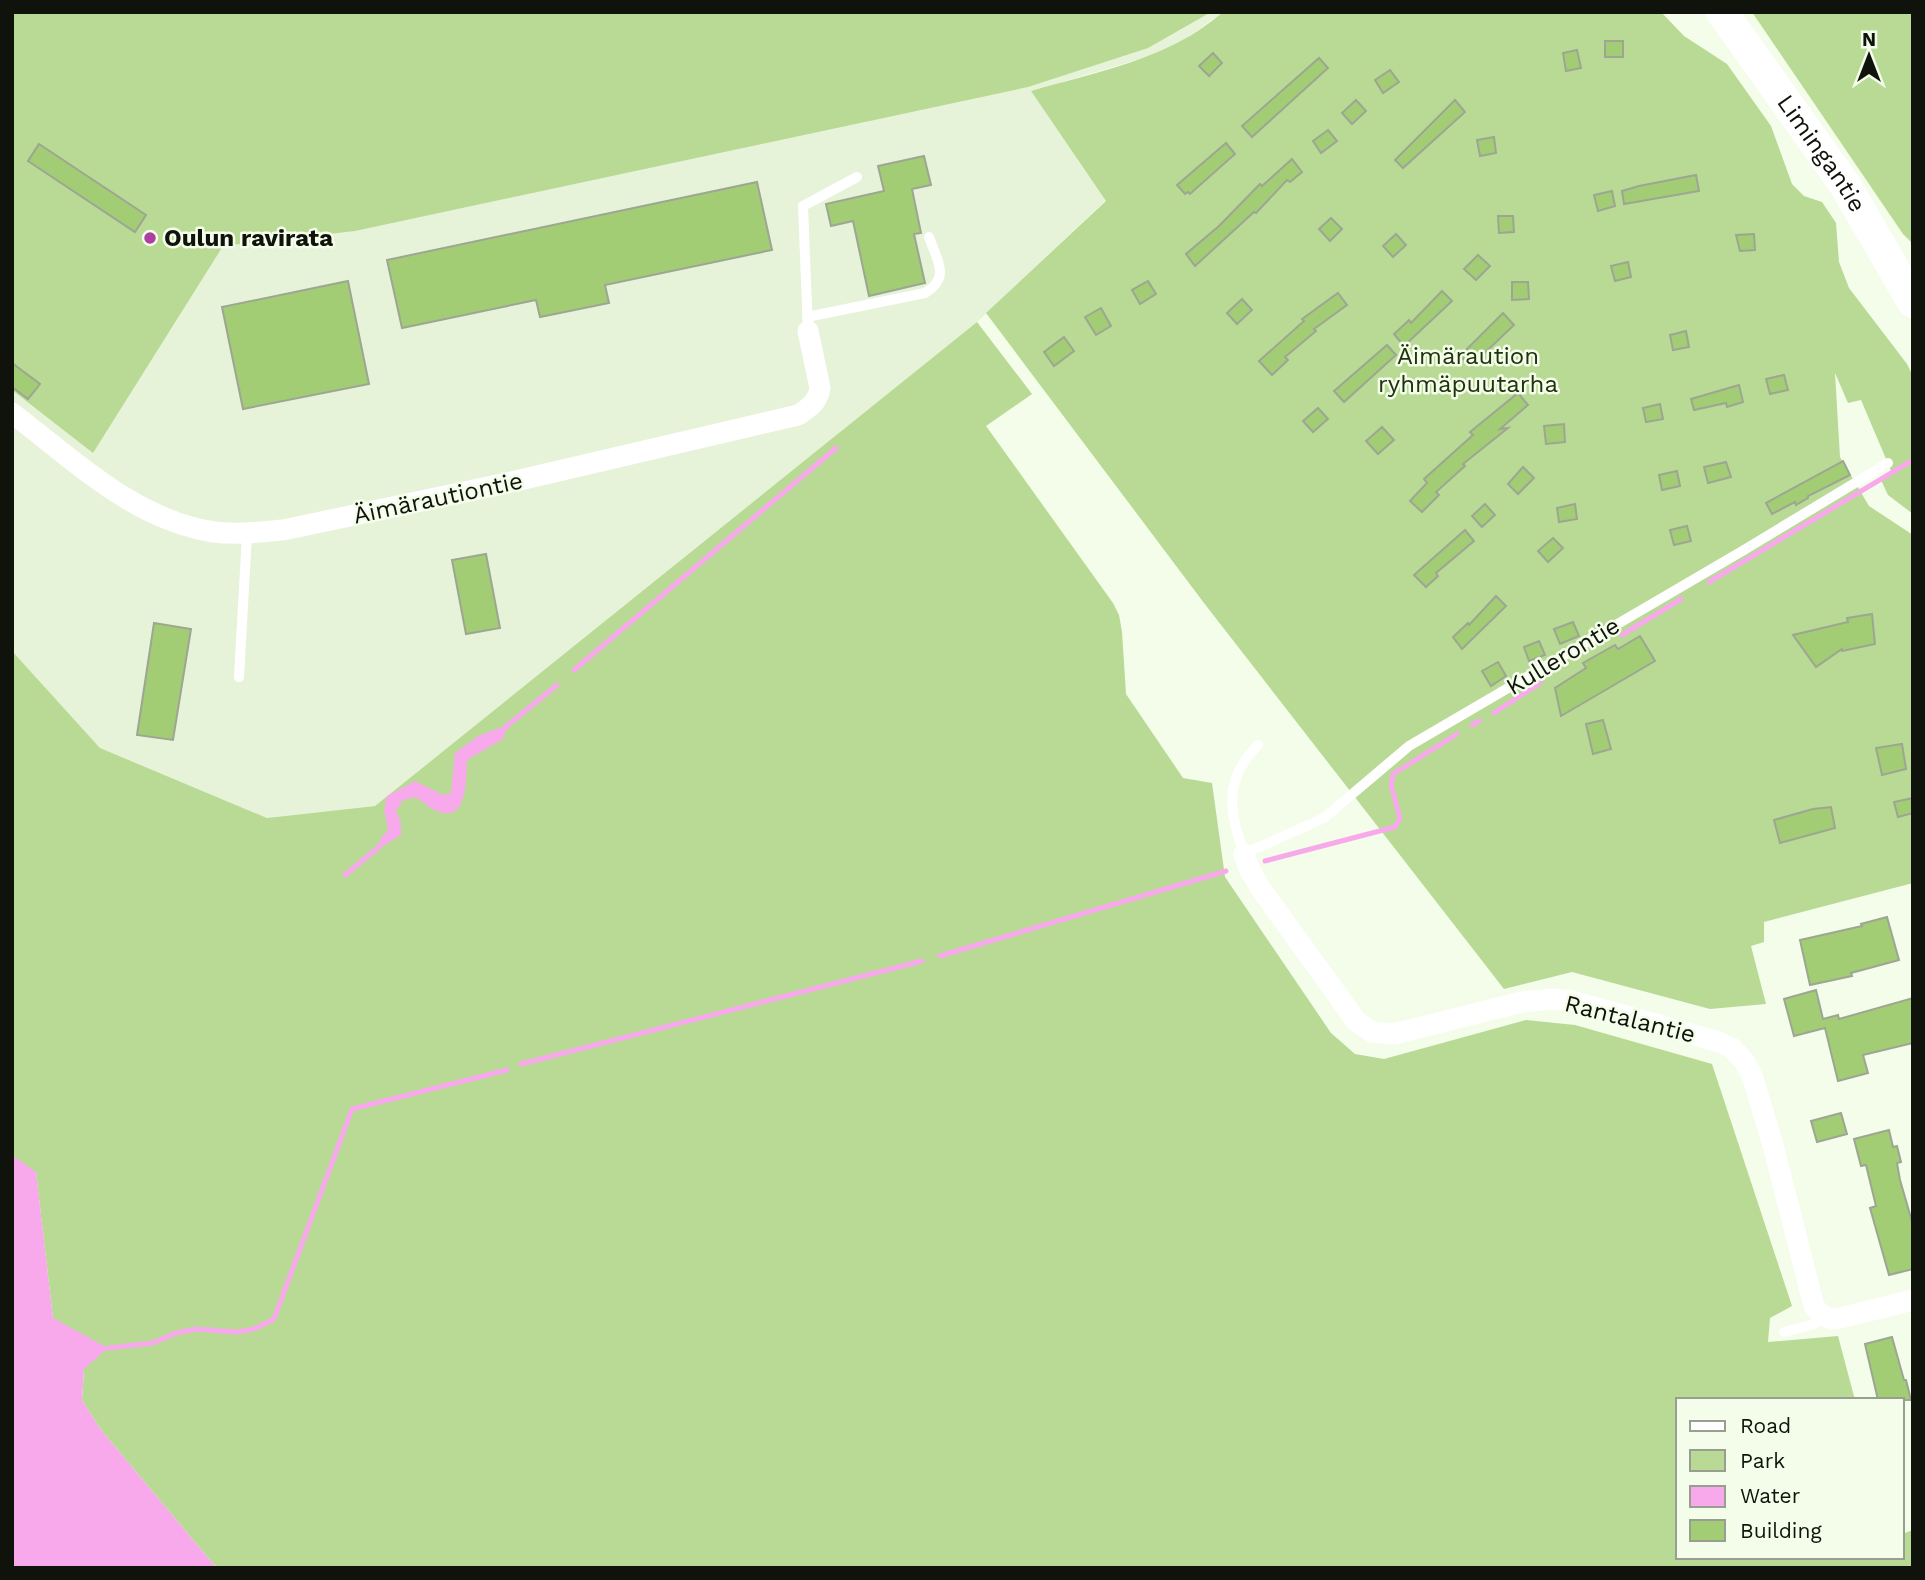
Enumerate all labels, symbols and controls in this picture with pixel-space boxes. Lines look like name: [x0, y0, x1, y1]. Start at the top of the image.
north arrow: [1834, 21, 1904, 91]
text: N: [1862, 28, 1876, 51]
street label: Limingantie: [1771, 89, 1872, 217]
place label: Oulun ravirata: [164, 224, 333, 252]
marker: Oulun ravirata: [142, 230, 158, 246]
park label: Äimäraution ryhmäpuutarha: [1378, 342, 1558, 398]
street label: Äimärautiontie: [351, 466, 525, 530]
street label: Kullerontie: [1501, 611, 1625, 701]
street label: Rantalantie: [1562, 989, 1698, 1049]
legend: [1676, 1398, 1904, 1559]
text: Road: [1740, 1413, 1791, 1438]
text: Park: [1740, 1448, 1785, 1473]
text: Water: [1740, 1483, 1801, 1508]
text: Building: [1740, 1518, 1822, 1543]

